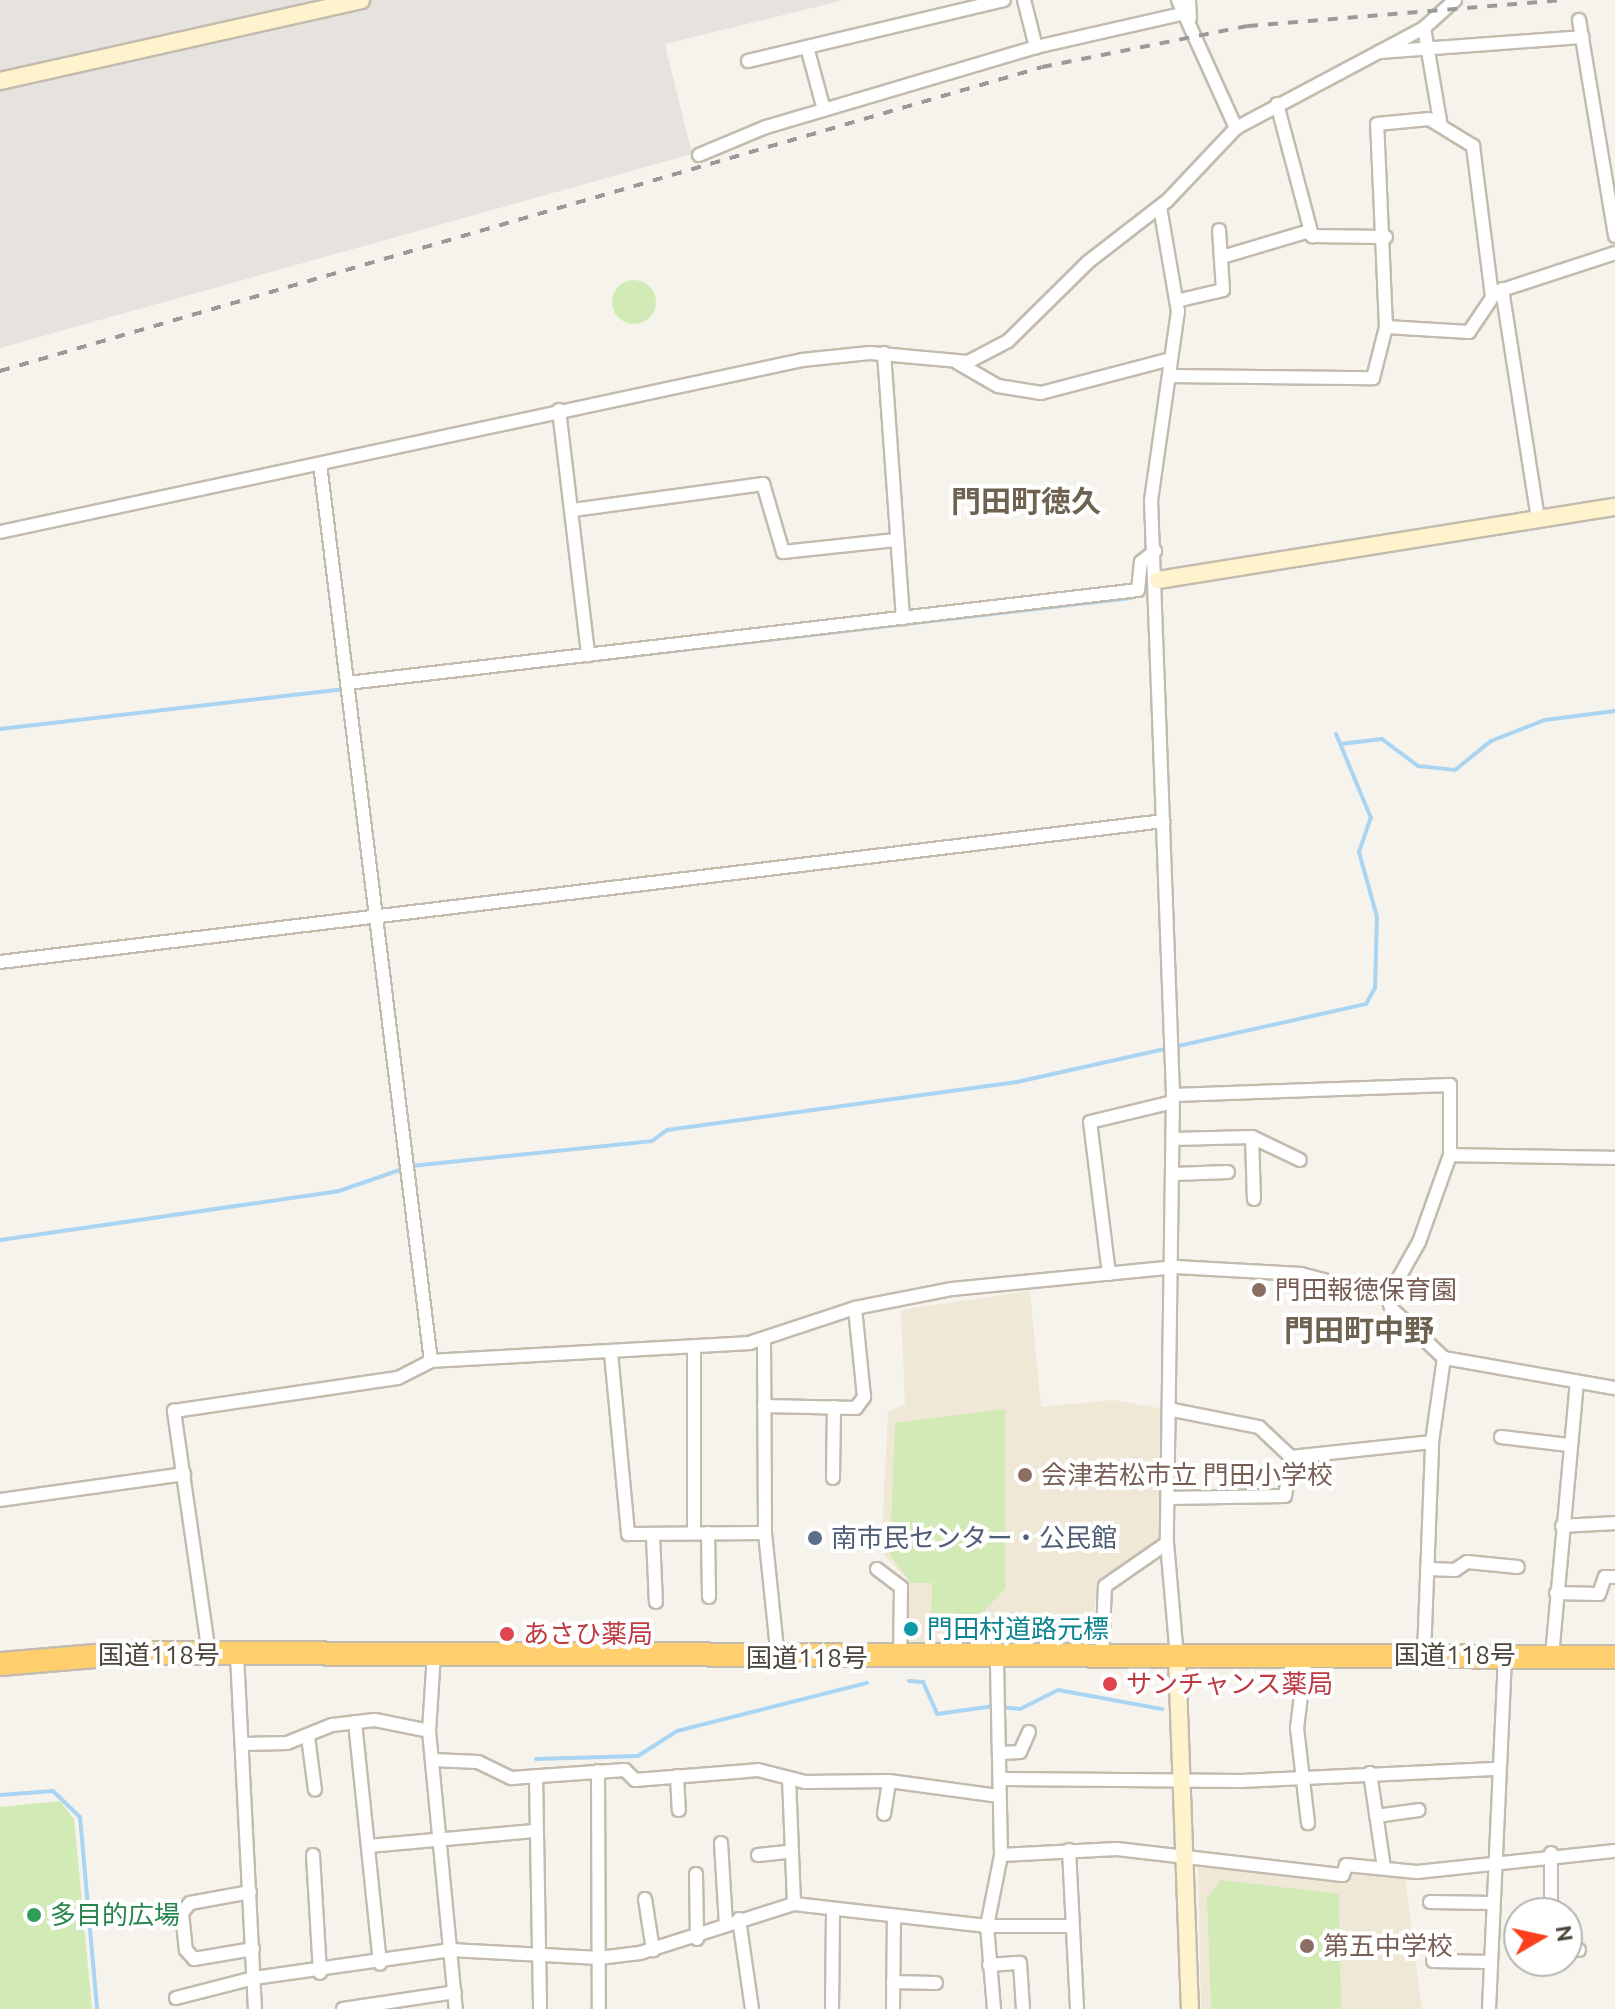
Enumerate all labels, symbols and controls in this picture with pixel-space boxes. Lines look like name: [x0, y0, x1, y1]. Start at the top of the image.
district label: 門田町徳久: [951, 483, 1101, 519]
place label: 門田報徳保育園: [1275, 1274, 1457, 1306]
marker: 門田報徳保育園: [1250, 1281, 1268, 1299]
district label: 門田町中野: [1284, 1312, 1434, 1348]
place label: 会津若松市立 門田小学校: [1041, 1459, 1333, 1491]
marker: 会津若松市立 門田小学校: [1016, 1466, 1034, 1484]
place label: 南市民センター・公民館: [831, 1522, 1117, 1554]
marker: 南市民センター・公民館: [806, 1529, 824, 1547]
place label: 門田村道路元標: [927, 1613, 1109, 1645]
place label: あさひ薬局: [523, 1618, 653, 1650]
marker: 門田村道路元標: [902, 1620, 920, 1638]
marker: あさひ薬局: [498, 1625, 516, 1643]
street label: 国道118号: [98, 1639, 220, 1671]
street label: 国道118号: [1394, 1639, 1516, 1671]
street label: 国道118号: [746, 1642, 868, 1674]
place label: サンチャンス薬局: [1126, 1668, 1334, 1700]
marker: サンチャンス薬局: [1101, 1675, 1119, 1693]
north arrow: [1503, 1897, 1583, 1977]
place label: 多目的広場: [50, 1899, 180, 1931]
marker: 多目的広場: [25, 1906, 43, 1924]
text: N: [1552, 1923, 1579, 1944]
place label: 第五中学校: [1323, 1930, 1453, 1962]
marker: 第五中学校: [1298, 1937, 1316, 1955]

